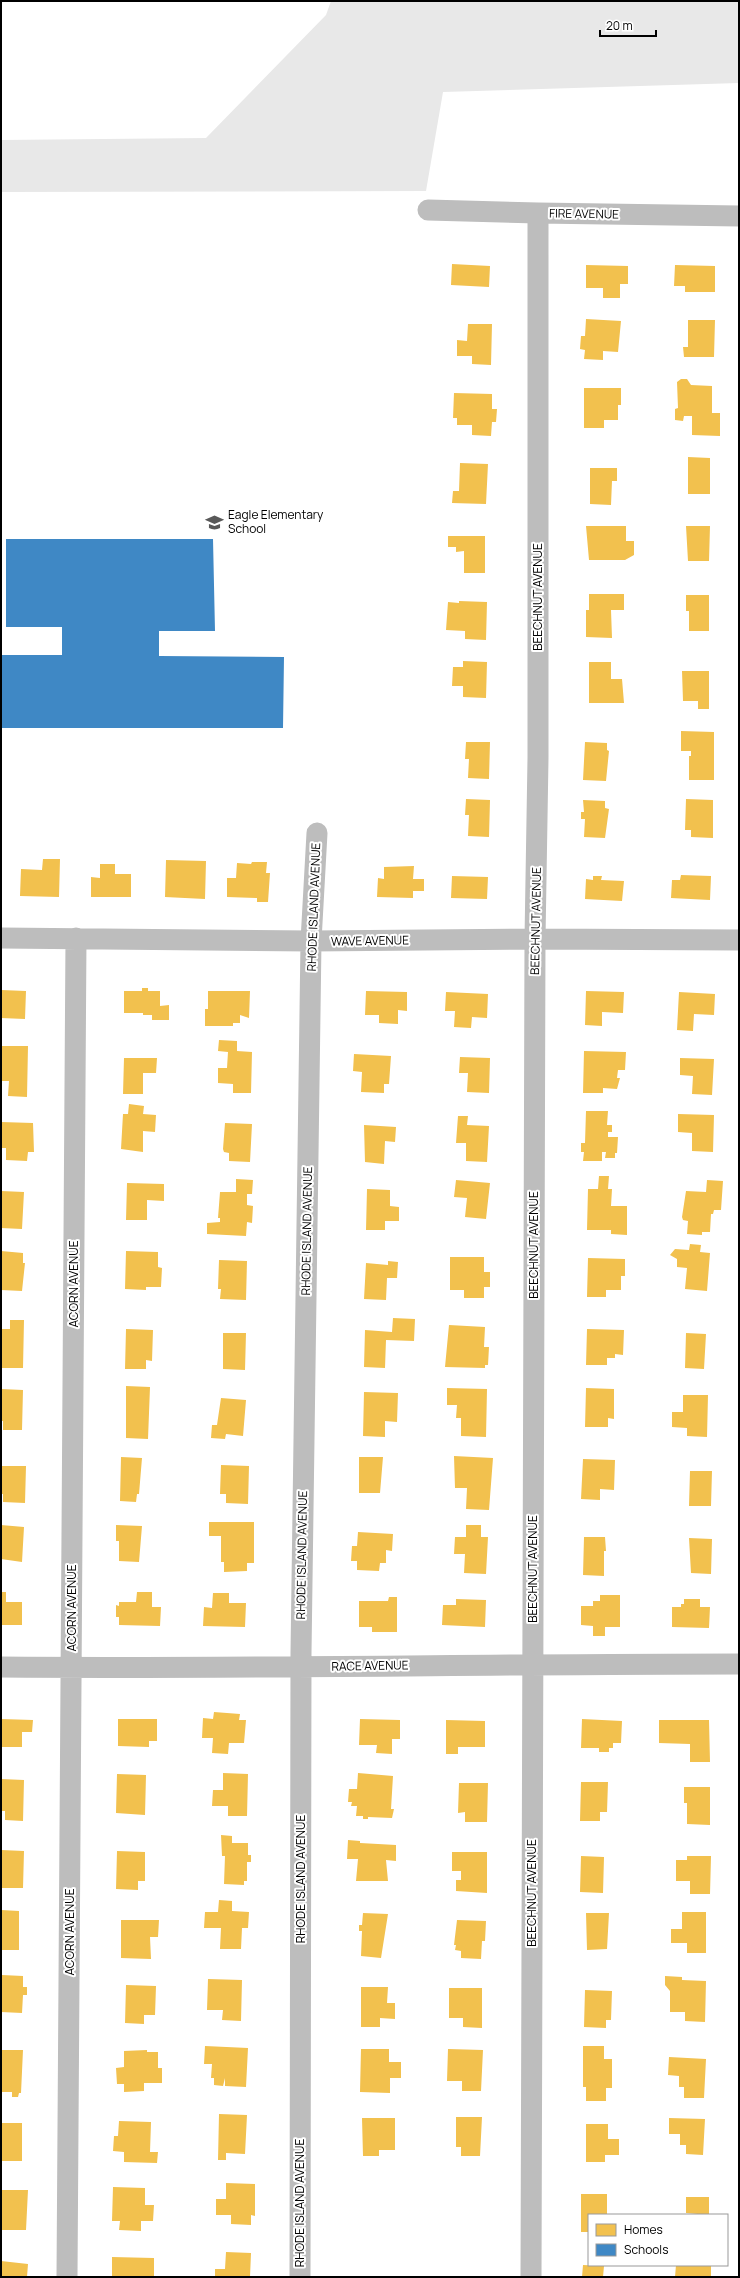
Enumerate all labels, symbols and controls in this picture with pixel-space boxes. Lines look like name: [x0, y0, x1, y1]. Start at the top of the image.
scale bar: [600, 12, 656, 38]
text: 20 m: [606, 17, 633, 34]
street label: FIRE AVENUE: [549, 204, 619, 223]
place label: Eagle Elementary School: [228, 506, 324, 537]
school or university icon: Eagle Elementary School: [205, 512, 225, 532]
street label: BEECHNUT AVENUE: [529, 543, 546, 651]
street label: RHODE ISLAND AVENUE: [303, 842, 324, 972]
street label: BEECHNUT AVENUE: [526, 867, 545, 975]
street label: WAVE AVENUE: [331, 931, 409, 950]
street label: RHODE ISLAND AVENUE: [297, 1166, 316, 1295]
street label: BEECHNUT AVENUE: [525, 1191, 542, 1299]
street label: ACORN AVENUE: [65, 1240, 82, 1328]
street label: RHODE ISLAND AVENUE: [292, 1490, 311, 1619]
street label: BEECHNUT AVENUE: [524, 1515, 541, 1623]
street label: ACORN AVENUE: [63, 1564, 80, 1652]
street label: RACE AVENUE: [331, 1656, 409, 1675]
street label: RHODE ISLAND AVENUE: [292, 1815, 309, 1943]
street label: BEECHNUT AVENUE: [523, 1839, 540, 1947]
street label: ACORN AVENUE: [61, 1888, 78, 1976]
street label: RHODE ISLAND AVENUE: [291, 2139, 308, 2267]
legend: [588, 2214, 728, 2266]
text: Homes: [624, 2221, 663, 2238]
text: Schools: [624, 2241, 668, 2258]

